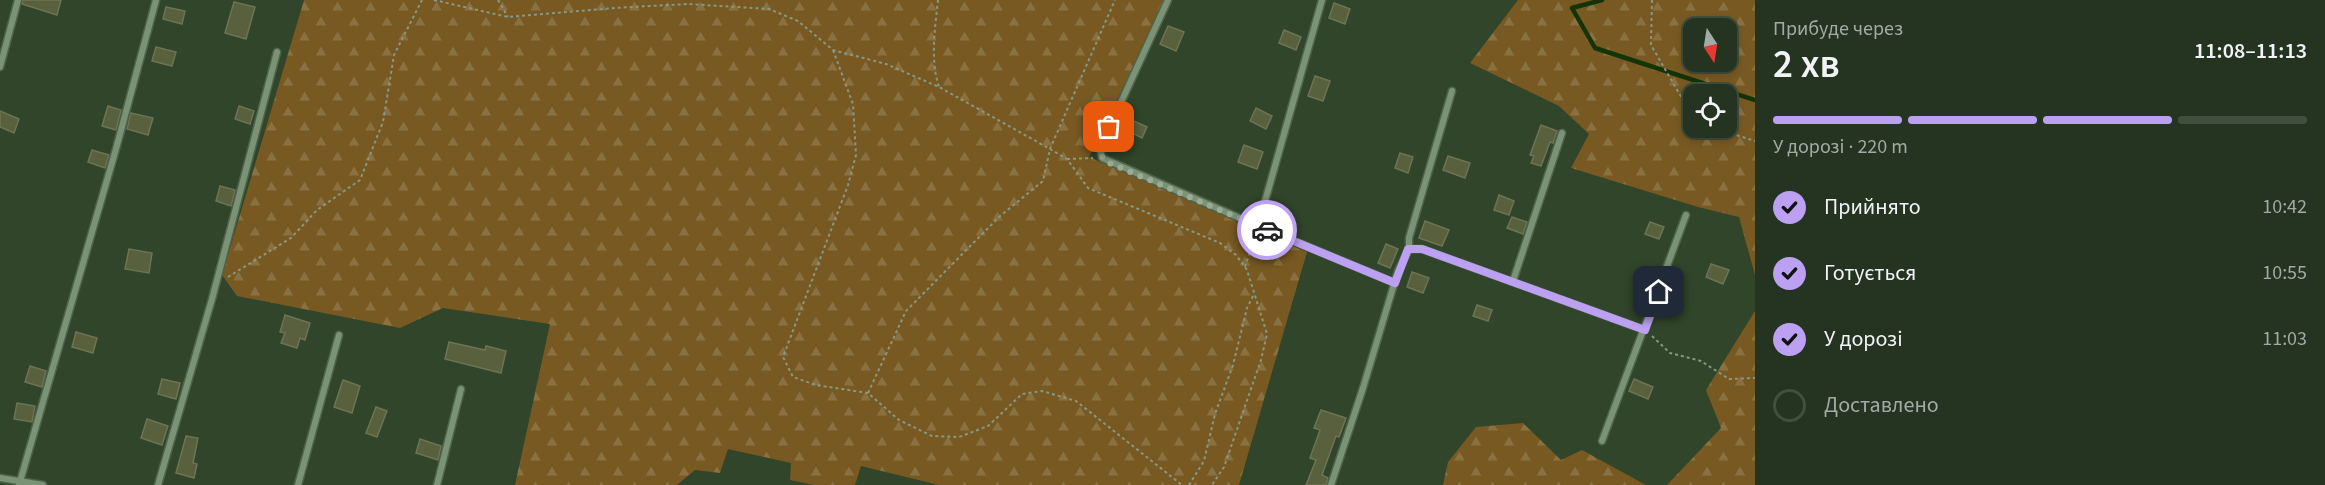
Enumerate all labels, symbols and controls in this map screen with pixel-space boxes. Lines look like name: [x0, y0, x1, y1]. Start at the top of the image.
text: Прибуде через: [1773, 15, 1903, 43]
north arrow: [1683, 18, 1737, 72]
map controls: [1683, 18, 1737, 138]
text: 11:08–11:13: [2194, 35, 2307, 67]
text: 2 хв: [1773, 37, 1840, 93]
button: locate: [1683, 84, 1737, 138]
pin: [1083, 101, 1134, 152]
icon: bag: [1092, 110, 1125, 143]
text: У дорозі · 220 m: [1773, 133, 1908, 161]
icon: check: [1773, 191, 1806, 224]
text: Прийнято: [1824, 191, 1921, 223]
text: 10:42: [2262, 193, 2307, 221]
courier: [1237, 200, 1297, 260]
icon: car: [1251, 214, 1284, 247]
icon: check: [1773, 257, 1806, 290]
text: Готується: [1824, 257, 1916, 289]
text: 10:55: [2262, 259, 2307, 287]
pin: [1633, 266, 1684, 317]
icon: home: [1642, 275, 1675, 308]
icon: check: [1773, 323, 1806, 356]
text: У дорозі: [1824, 323, 1903, 355]
text: 11:03: [2262, 325, 2307, 353]
text: Доставлено: [1824, 389, 1939, 421]

